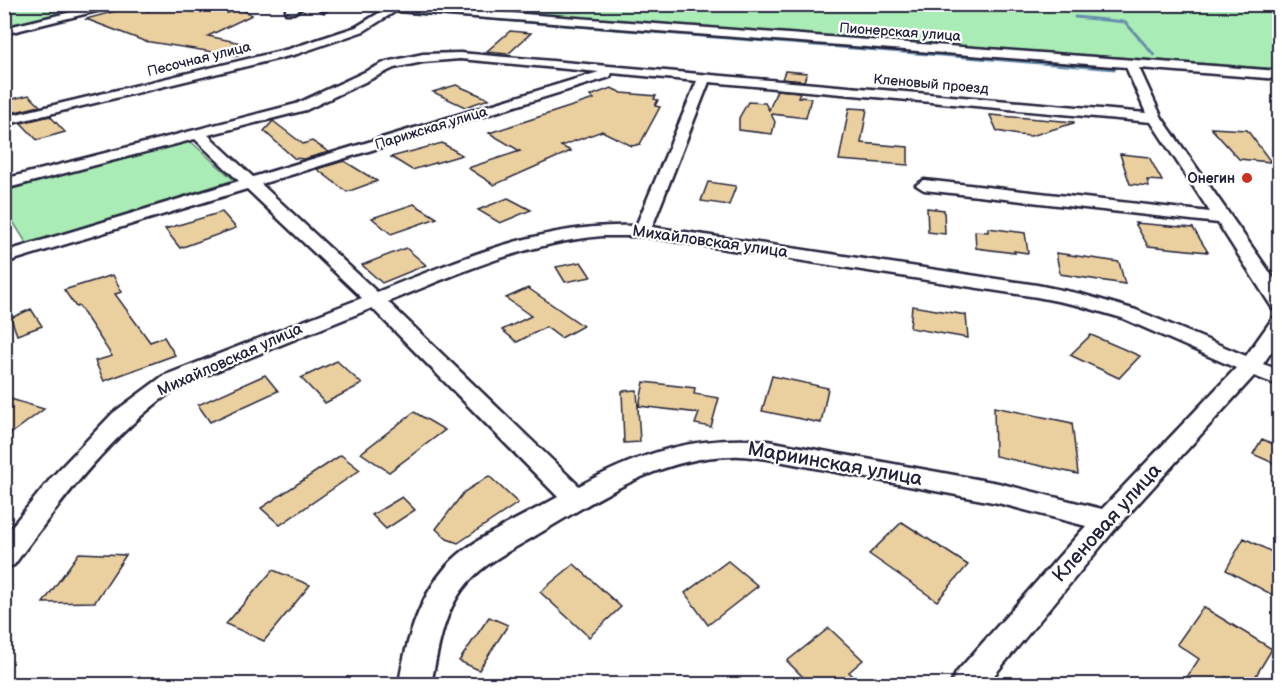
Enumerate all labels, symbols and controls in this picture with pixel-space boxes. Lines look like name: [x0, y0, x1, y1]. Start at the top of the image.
street label: Пионерская улица: [839, 19, 962, 45]
street label: Песочная улица: [145, 38, 253, 80]
street label: Кленовый проезд: [873, 70, 990, 98]
street label: Парижская улица: [373, 103, 490, 153]
place label: Онегин: [1187, 170, 1235, 187]
marker: Онегин: [1240, 171, 1254, 185]
street label: Михайловская улица: [631, 222, 789, 262]
street label: Михайловская улица: [155, 319, 306, 401]
street label: Мариинская улица: [746, 437, 925, 491]
street label: Кленовая улица: [1047, 459, 1167, 587]

